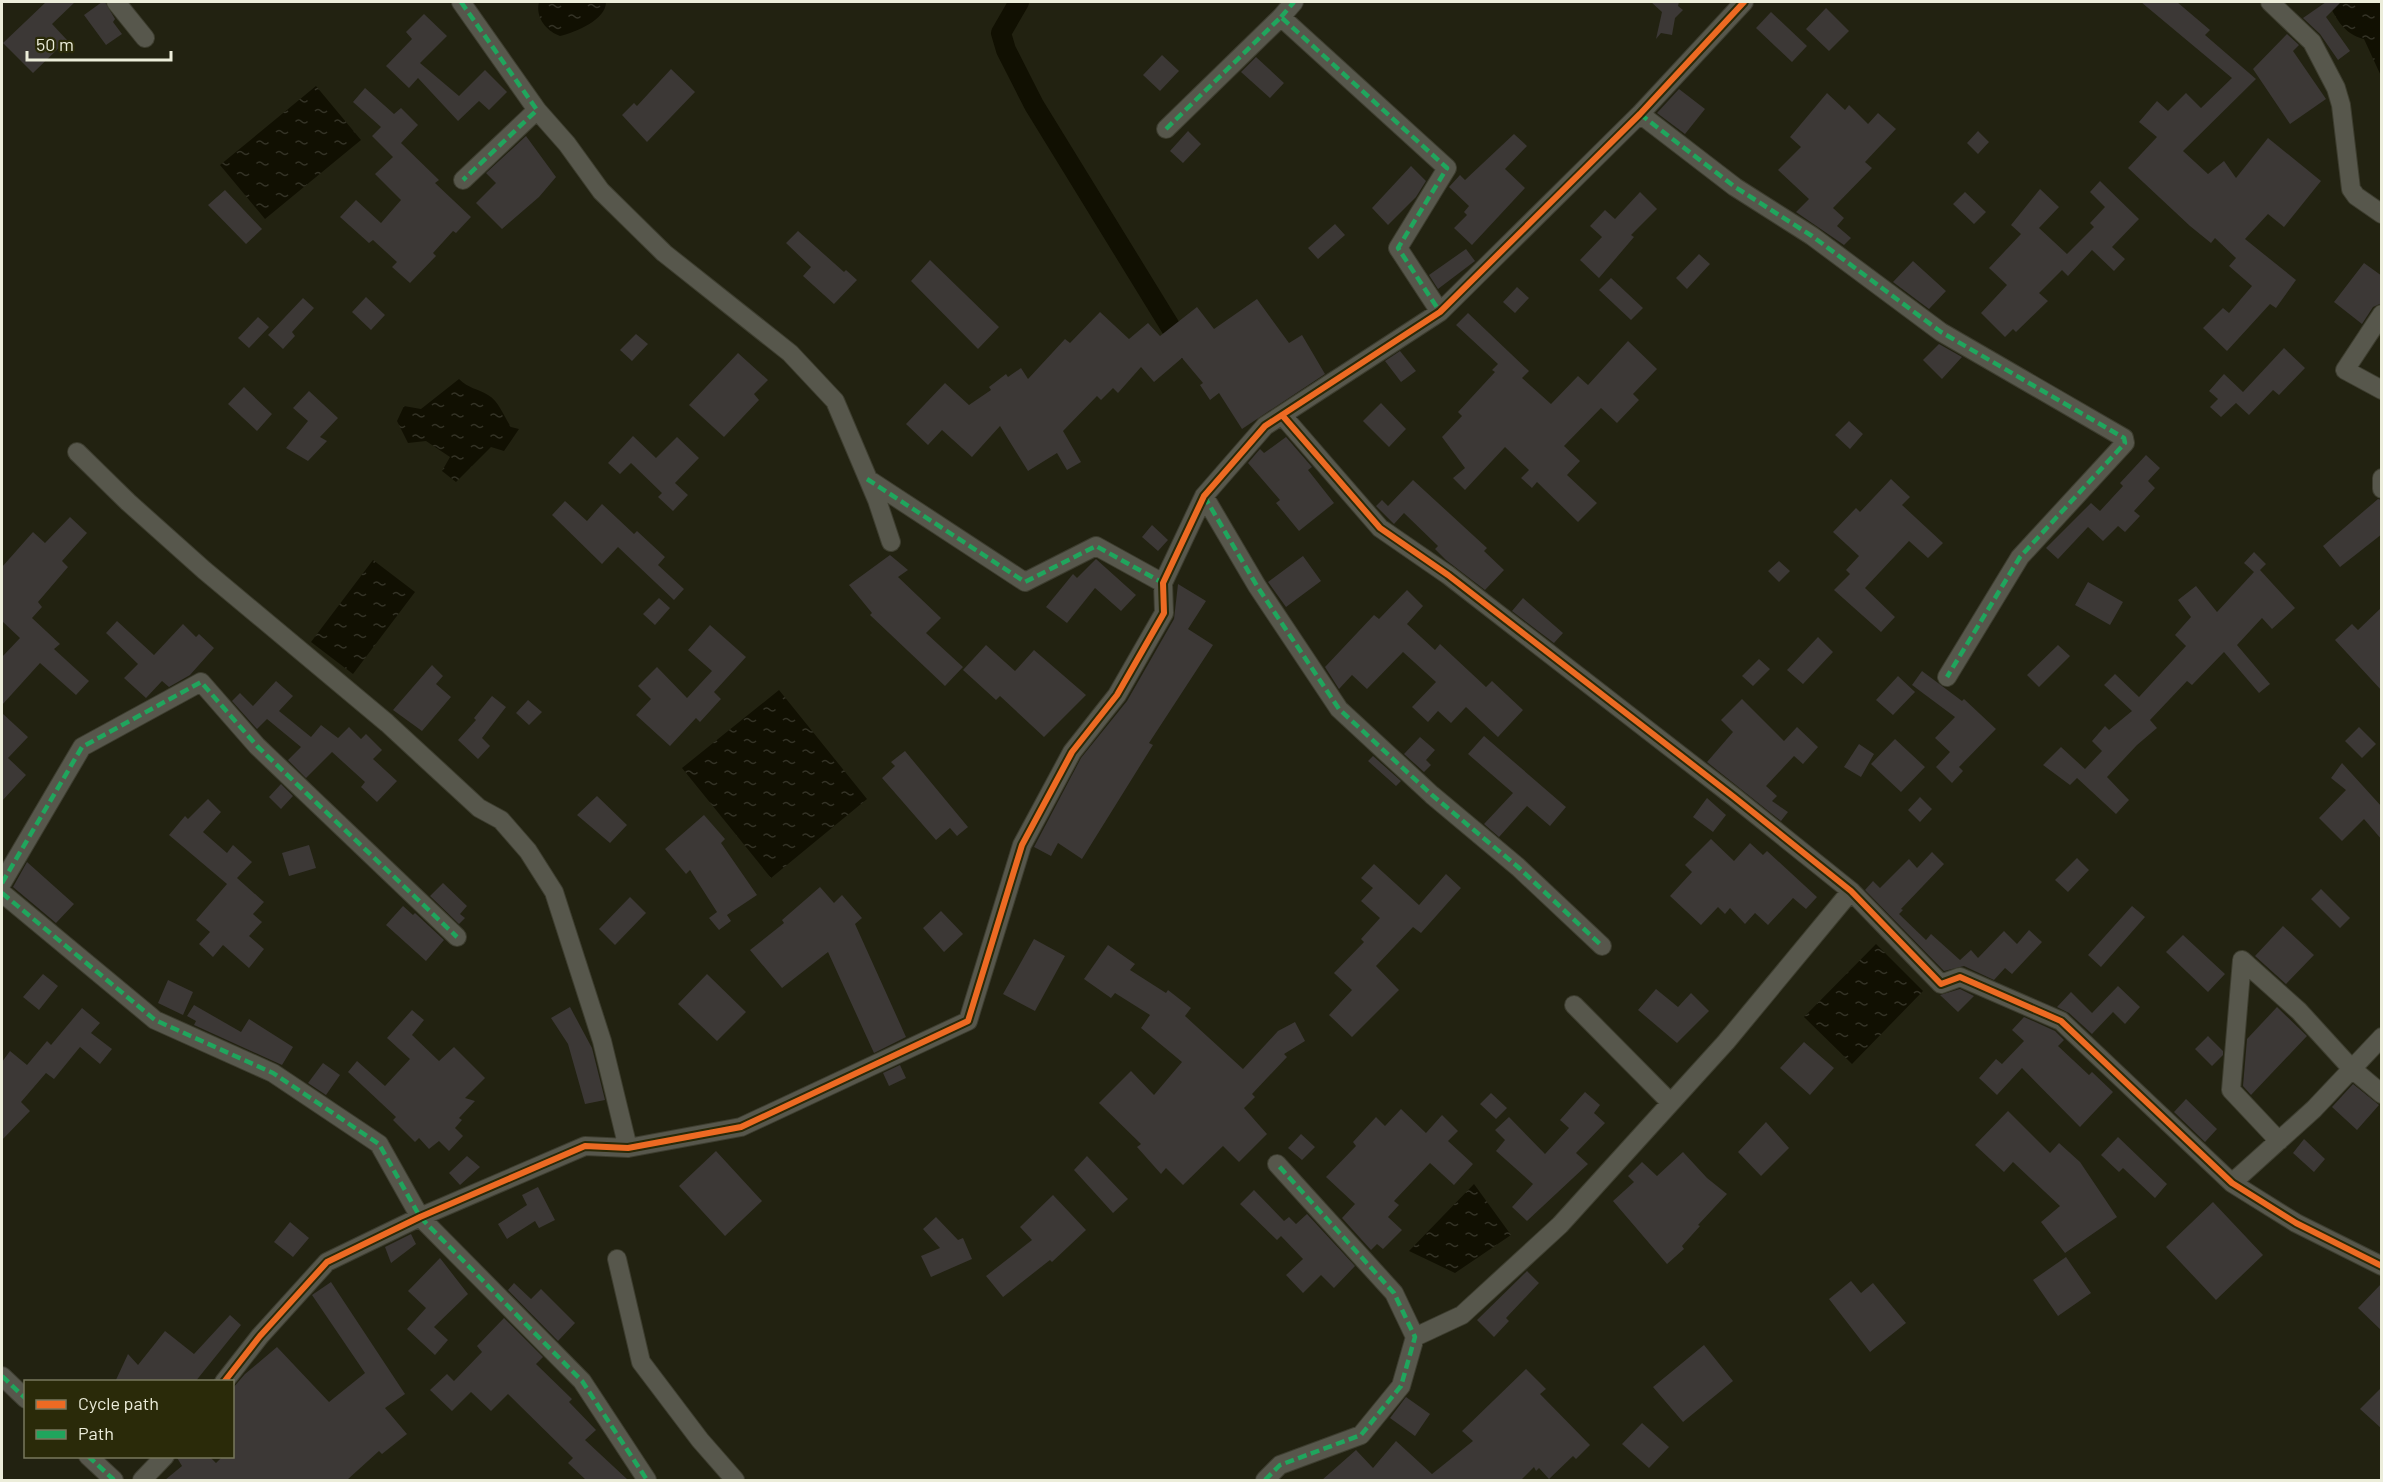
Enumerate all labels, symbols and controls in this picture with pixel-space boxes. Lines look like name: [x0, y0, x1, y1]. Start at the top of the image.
scale bar: [27, 24, 171, 62]
text: 50 m: [36, 33, 74, 55]
legend: [24, 1380, 234, 1458]
text: Cycle path: [78, 1392, 159, 1414]
text: Path: [78, 1422, 114, 1444]

